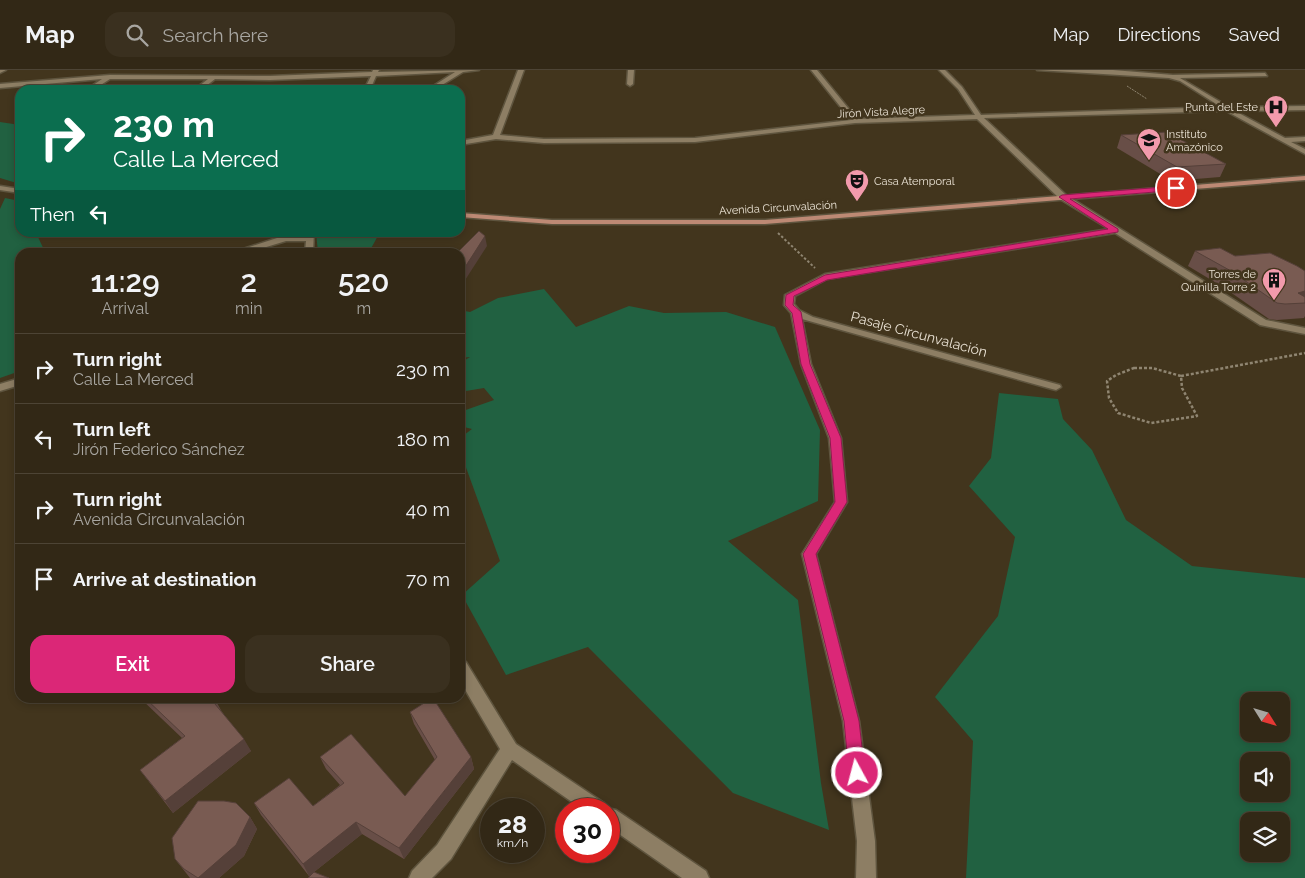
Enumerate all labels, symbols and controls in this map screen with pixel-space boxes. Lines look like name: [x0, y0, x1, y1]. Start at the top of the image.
search box: [105, 12, 455, 57]
text: Map: [25, 20, 75, 49]
icon: search: [123, 21, 151, 49]
text: Search here: [163, 24, 268, 46]
text: Map: [1053, 24, 1089, 45]
text: Directions: [1117, 24, 1201, 45]
text: Saved: [1229, 24, 1280, 45]
hospital icon: Punta del Este: [1263, 94, 1289, 128]
place label: Punta del Este: [1185, 101, 1259, 114]
street label: Jirón Vista Alegre: [837, 103, 926, 121]
text: 230 m: [113, 104, 215, 145]
icon: right: [30, 105, 95, 170]
school or university icon: Instituto Amazónico: [1136, 127, 1162, 161]
place label: Instituto Amazónico: [1166, 128, 1223, 154]
text: Calle La Merced: [113, 146, 279, 172]
pin: [1155, 167, 1197, 209]
theatre icon: Casa Atemporal: [844, 168, 870, 202]
icon: arrive: [1162, 174, 1190, 202]
place label: Casa Atemporal: [874, 175, 955, 188]
street label: Avenida Circunvalación: [719, 198, 837, 218]
icon: left: [85, 200, 113, 228]
text: Then: [30, 203, 75, 225]
text: 11:29: [90, 264, 160, 299]
text: 2: [241, 264, 257, 299]
text: 520: [338, 264, 390, 299]
building icon: Torres de Quinilla Torre 2: [1261, 267, 1287, 301]
place label: Torres de Quinilla Torre 2: [1181, 268, 1257, 294]
text: Arrival: [102, 299, 149, 318]
text: min: [235, 299, 263, 318]
text: m: [356, 299, 371, 318]
street label: Pasaje Circunvalación: [849, 308, 989, 360]
text: Turn right: [73, 348, 162, 370]
icon: right: [30, 355, 58, 383]
text: 230 m: [396, 358, 450, 380]
text: Calle La Merced: [73, 370, 194, 389]
text: Turn left: [73, 418, 150, 440]
icon: left: [30, 425, 58, 453]
text: 180 m: [397, 428, 450, 450]
text: Jirón Federico Sánchez: [73, 440, 245, 459]
text: Turn right: [73, 488, 162, 510]
icon: right: [30, 495, 58, 523]
text: 40 m: [406, 498, 450, 520]
text: Avenida Circunvalación: [73, 510, 245, 529]
icon: arrive: [30, 565, 58, 593]
text: Arrive at destination: [73, 568, 257, 590]
text: 70 m: [406, 568, 450, 590]
button: Exit: [30, 635, 235, 693]
button: Share: [245, 635, 450, 693]
north arrow: [1240, 692, 1290, 742]
map controls: [1240, 692, 1290, 862]
position arrow: [830, 746, 882, 798]
button: sound: [1240, 752, 1290, 802]
speed limit sign: 30: [555, 798, 620, 863]
text: 28: [498, 809, 527, 839]
button: layers: [1240, 812, 1290, 862]
text: km/h: [497, 836, 528, 850]

